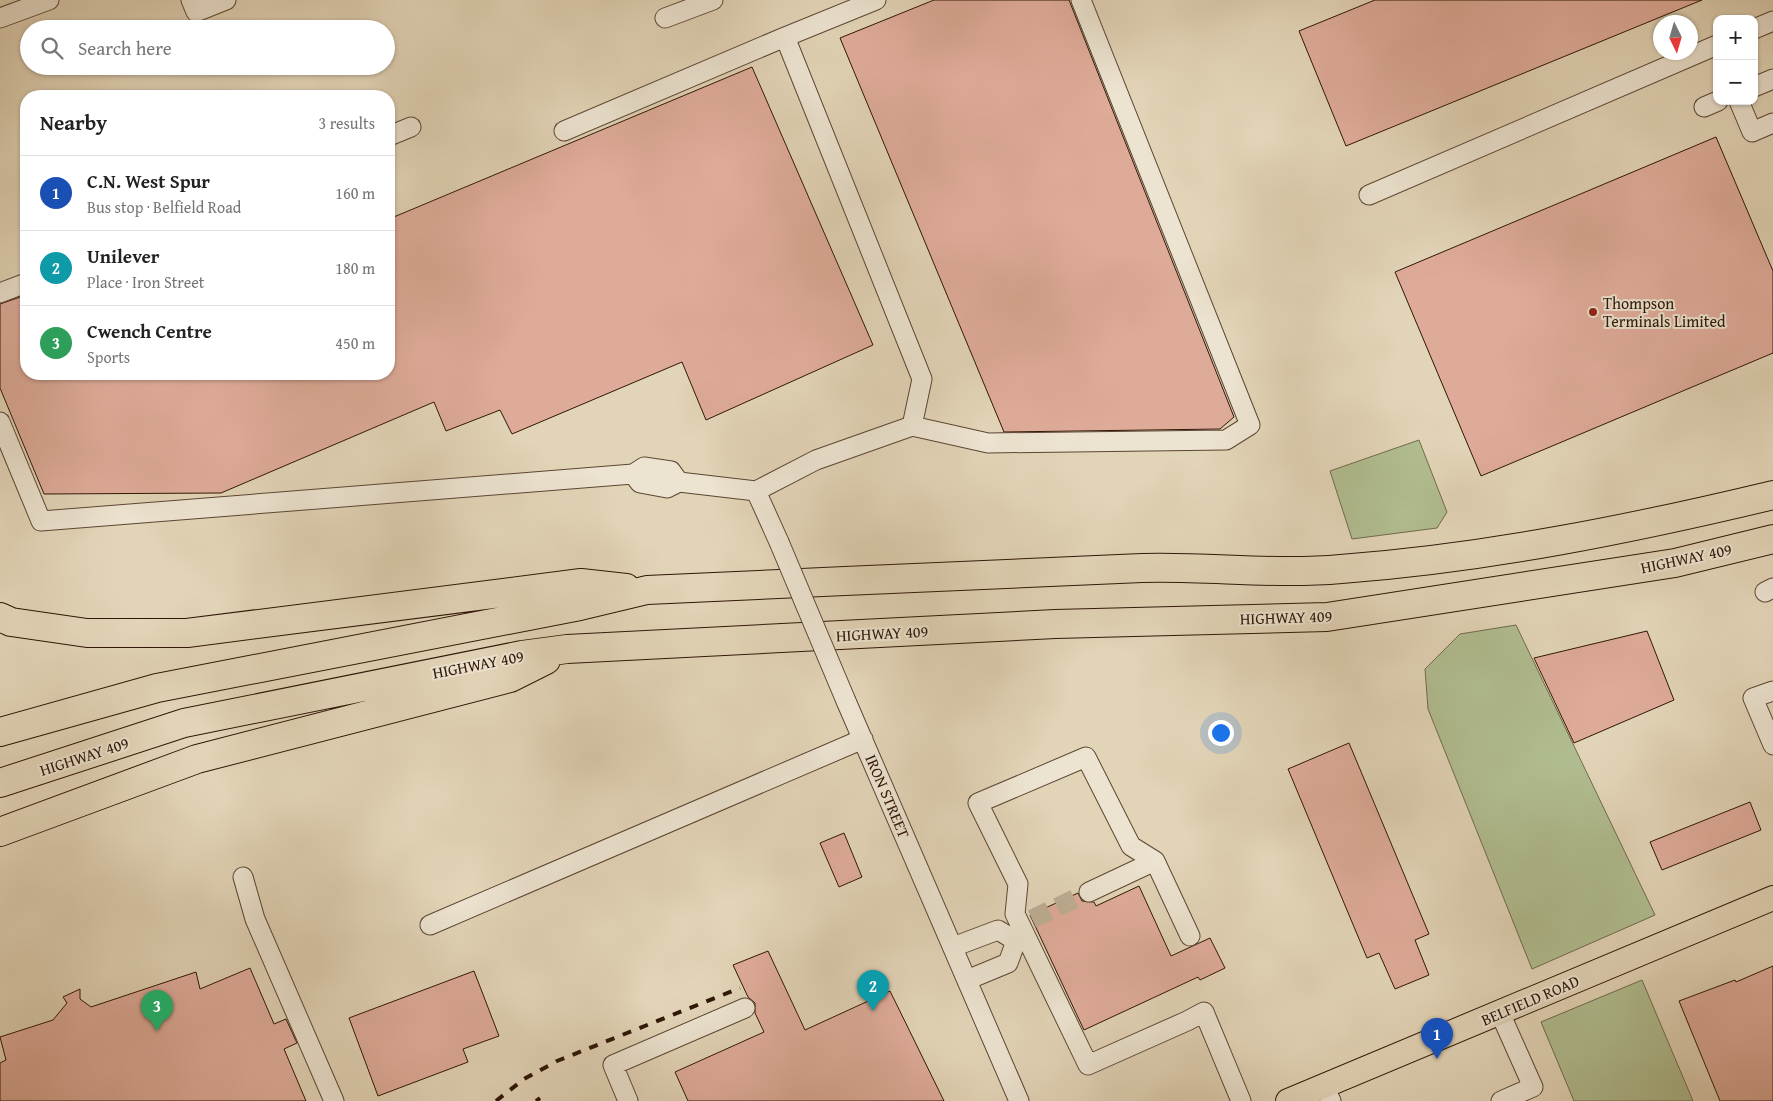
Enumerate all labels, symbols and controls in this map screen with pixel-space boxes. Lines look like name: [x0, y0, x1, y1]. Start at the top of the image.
north arrow: [1653, 15, 1698, 60]
map controls: [1713, 15, 1758, 105]
button: +: [1713, 15, 1758, 60]
search box: [20, 20, 395, 75]
icon: search: [38, 34, 66, 62]
text: Search here: [78, 34, 172, 62]
button: −: [1713, 60, 1758, 105]
text: Nearby: [40, 107, 107, 138]
text: 3 results: [318, 111, 375, 135]
text: C.N. West Spur: [87, 167, 210, 195]
text: 1: [52, 181, 60, 205]
text: 160 m: [335, 181, 375, 205]
text: Bus stop · Belfield Road: [87, 195, 241, 219]
text: Unilever: [87, 242, 159, 270]
text: 2: [52, 256, 60, 280]
text: 180 m: [335, 256, 375, 280]
text: Place · Iron Street: [87, 270, 204, 294]
place label: Thompson Terminals Limited: [1603, 291, 1726, 333]
marker: Thompson Terminals Limited: [1587, 306, 1599, 318]
text: Cwench Centre: [87, 317, 212, 345]
text: 3: [52, 331, 60, 355]
text: 450 m: [335, 331, 375, 355]
text: Sports: [87, 345, 130, 369]
street label: HIGHWAY 409: [1638, 537, 1734, 579]
street label: HIGHWAY 409: [1239, 603, 1333, 631]
street label: HIGHWAY 409: [835, 619, 929, 647]
street label: HIGHWAY 409: [430, 643, 526, 685]
your location: [1208, 720, 1234, 746]
street label: HIGHWAY 409: [36, 730, 132, 782]
street label: IRON STREET: [860, 750, 916, 842]
street label: BELFIELD ROAD: [1477, 968, 1583, 1032]
pin: 2: [857, 970, 889, 1011]
pin: 3: [141, 990, 173, 1031]
pin: 1: [1421, 1018, 1453, 1059]

